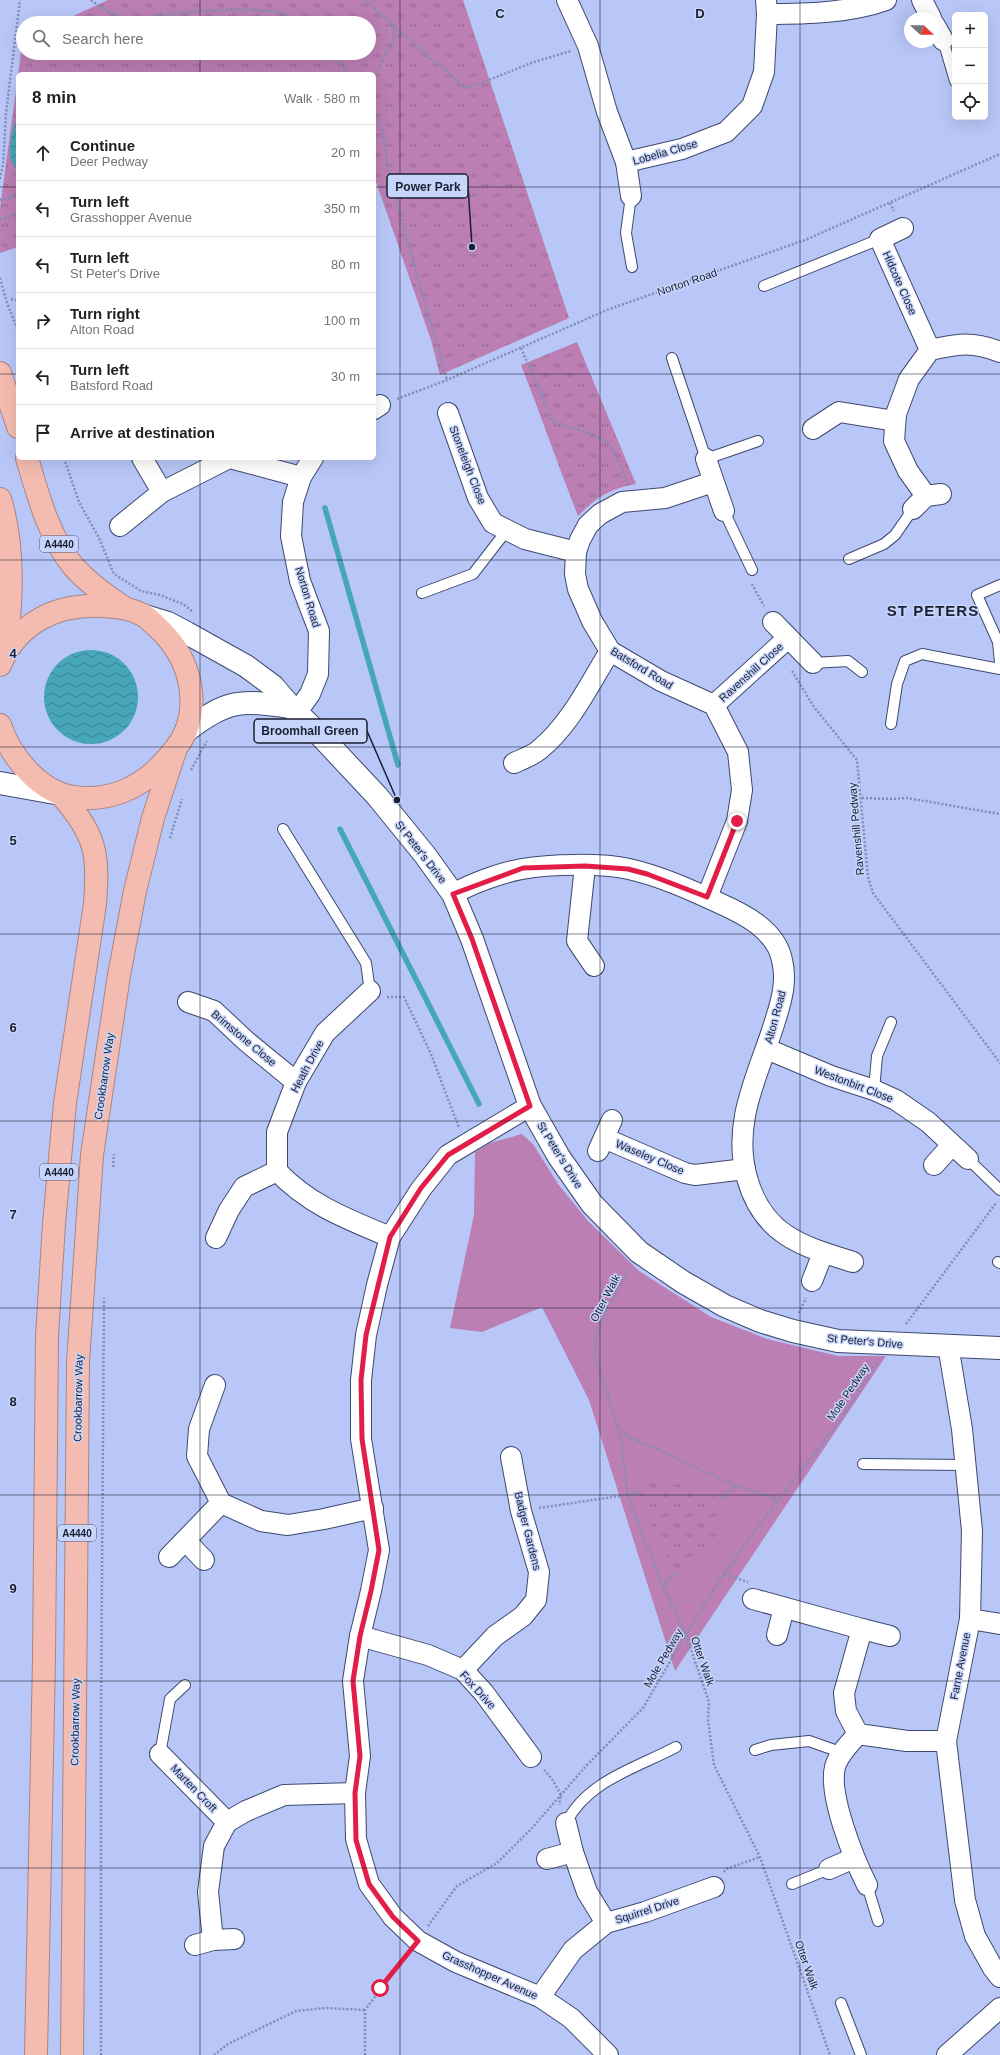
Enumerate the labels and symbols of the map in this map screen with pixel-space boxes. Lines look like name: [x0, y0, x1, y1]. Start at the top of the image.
text: C: [495, 6, 505, 21]
text: D: [695, 6, 705, 21]
north arrow: [904, 12, 940, 48]
street label: Lobelia Close: [631, 137, 699, 167]
callout: Power Park: [387, 174, 468, 198]
text: Power Park: [395, 180, 461, 194]
street label: Hidcote Close: [881, 249, 919, 317]
street label: Norton Road: [656, 266, 718, 298]
street label: Stoneleigh Close: [447, 424, 489, 506]
road number: A4440: [40, 536, 78, 552]
street label: Norton Road: [293, 565, 323, 629]
district label: ST PETERS: [887, 602, 979, 619]
street label: Ravenshill Close: [717, 640, 785, 704]
street label: Batsford Road: [609, 645, 675, 691]
text: 4: [9, 646, 17, 661]
callout: Broomhall Green: [254, 719, 367, 743]
text: Broomhall Green: [261, 724, 359, 738]
street label: Ravenshill Pedway: [846, 782, 866, 876]
route end: [728, 812, 746, 830]
street label: St Peter's Drive: [393, 818, 449, 886]
text: 5: [9, 833, 17, 848]
street label: Alton Road: [762, 989, 788, 1045]
street label: Brimstone Close: [209, 1007, 279, 1069]
text: 6: [9, 1020, 17, 1035]
street label: Crookbarrow Way: [92, 1031, 116, 1120]
street label: Heath Drive: [288, 1038, 326, 1094]
street label: Westonbirt Close: [813, 1063, 895, 1105]
street label: St Peter's Drive: [535, 1120, 585, 1190]
street label: Waseley Close: [614, 1137, 686, 1177]
road number: A4440: [40, 1164, 78, 1180]
text: 7: [9, 1207, 17, 1222]
street label: Otter Walk: [588, 1272, 623, 1324]
street label: St Peter's Drive: [827, 1332, 903, 1350]
street label: Crookbarrow Way: [71, 1354, 85, 1442]
street label: Mole Pedway: [825, 1361, 872, 1423]
text: 8: [9, 1394, 17, 1409]
street label: Badger Gardens: [512, 1490, 544, 1572]
road number: A4440: [58, 1525, 96, 1541]
text: 9: [9, 1581, 17, 1596]
street label: Mole Pedway: [641, 1626, 685, 1690]
street label: Farne Avenue: [948, 1631, 972, 1701]
street label: Otter Walk: [689, 1635, 717, 1688]
street label: Fox Drive: [458, 1668, 498, 1712]
street label: Crookbarrow Way: [68, 1678, 82, 1766]
street label: Marten Croft: [168, 1762, 220, 1814]
street label: Squirrel Drive: [613, 1894, 681, 1926]
street label: Otter Walk: [793, 1939, 821, 1992]
street label: Grasshopper Avenue: [440, 1949, 540, 2001]
route start: [371, 1979, 389, 1997]

